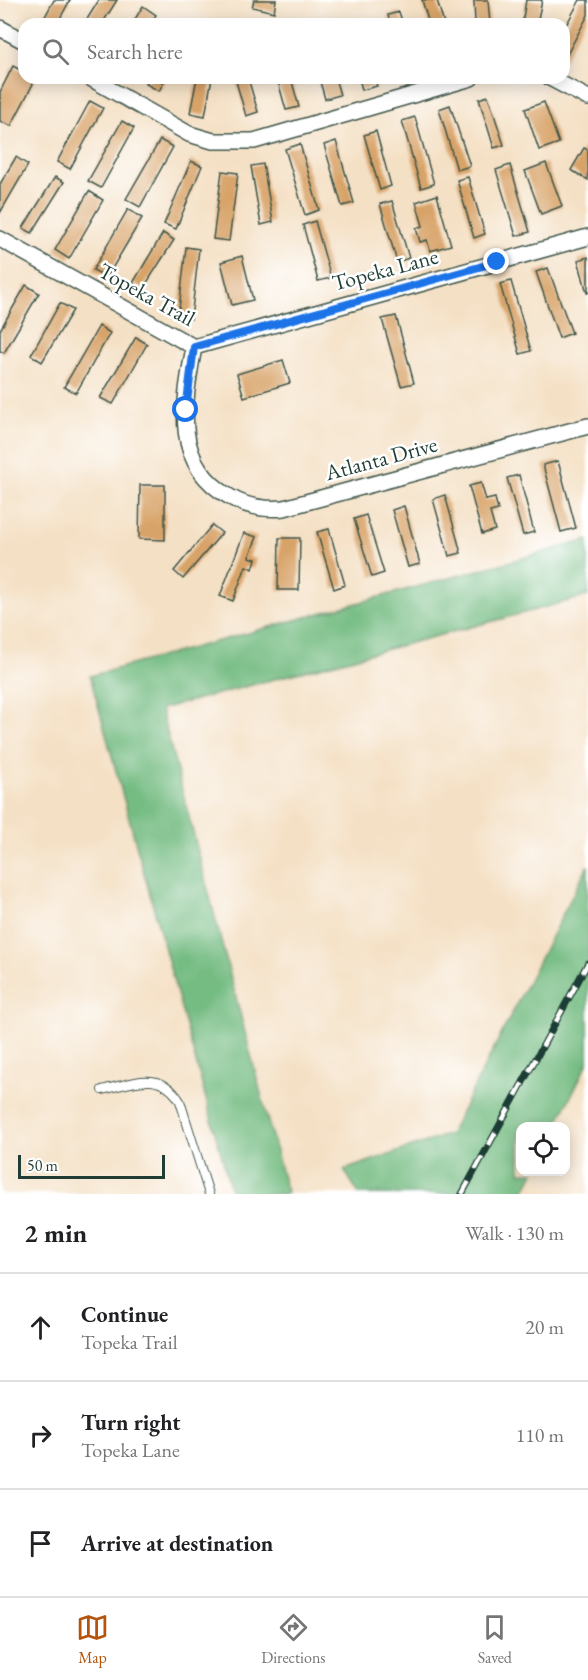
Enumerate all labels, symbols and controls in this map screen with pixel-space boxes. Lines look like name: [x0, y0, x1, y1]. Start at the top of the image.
search box: [18, 18, 570, 84]
icon: search: [39, 35, 72, 68]
text: Search here: [87, 37, 182, 66]
street label: Topeka Lane: [329, 241, 442, 298]
route end: [483, 248, 509, 274]
street label: Topeka Trail: [93, 256, 200, 333]
route start: [172, 396, 198, 422]
street label: Atlanta Drive: [321, 430, 441, 488]
map controls: [516, 1122, 570, 1176]
button: locate: [516, 1122, 570, 1176]
scale bar: [18, 1152, 165, 1180]
text: 50 m: [27, 1155, 58, 1176]
text: 2 min: [24, 1216, 87, 1250]
text: Walk · 130 m: [465, 1220, 564, 1246]
text: Continue: [81, 1300, 168, 1329]
icon: ahead: [24, 1311, 57, 1344]
text: 20 m: [525, 1314, 564, 1340]
text: Topeka Trail: [81, 1329, 178, 1355]
text: Turn right: [81, 1408, 180, 1437]
icon: right: [24, 1419, 57, 1452]
text: 110 m: [516, 1422, 564, 1448]
text: Topeka Lane: [81, 1437, 180, 1463]
icon: arrive: [24, 1527, 57, 1560]
text: Arrive at destination: [81, 1529, 273, 1558]
tab: Map: [76, 1611, 109, 1668]
tab: Directions: [261, 1611, 326, 1668]
tab: Saved: [478, 1611, 512, 1668]

